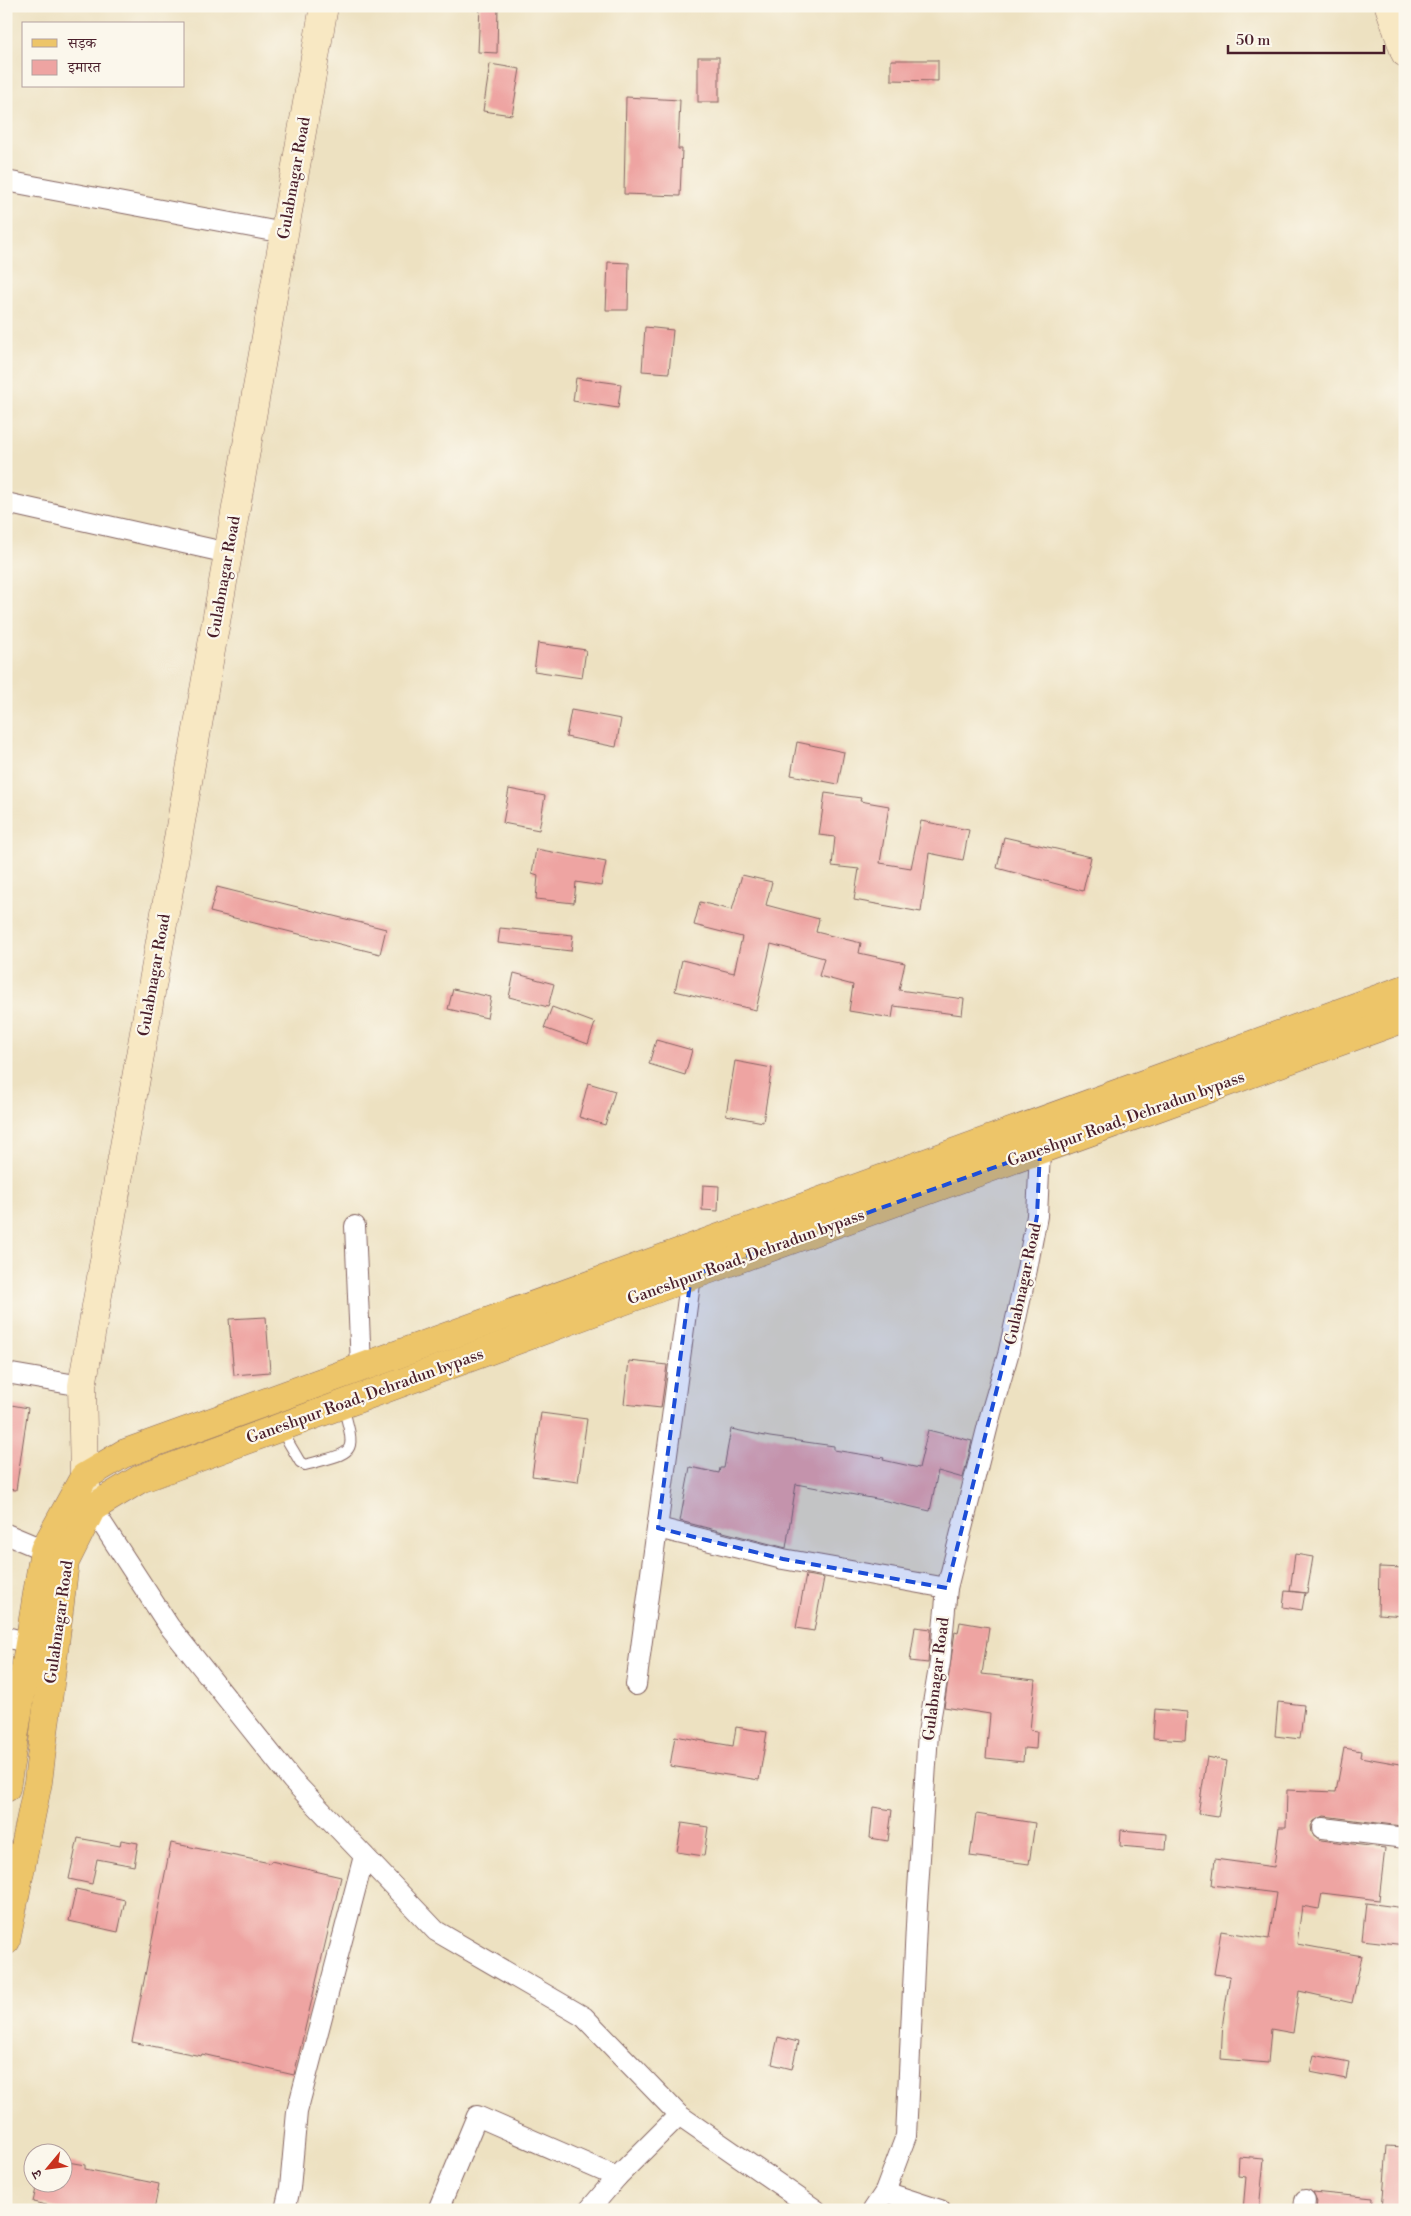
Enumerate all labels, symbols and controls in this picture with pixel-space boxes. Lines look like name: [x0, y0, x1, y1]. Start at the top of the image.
legend: [22, 22, 185, 88]
scale bar: [1228, 22, 1385, 54]
text: 50 m: [1236, 31, 1270, 50]
text: सड़क: [67, 34, 97, 53]
text: इमारत: [67, 58, 102, 77]
street label: Gulabnagar Road: [273, 115, 315, 241]
street label: Gulabnagar Road: [203, 514, 245, 640]
street label: Gulabnagar Road: [133, 912, 175, 1038]
street label: Ganeshpur Road, Dehradun bypass: [1005, 1067, 1247, 1171]
street label: Ganeshpur Road, Dehradun bypass: [625, 1205, 867, 1309]
street label: Gulabnagar Road: [1000, 1221, 1046, 1347]
street label: Ganeshpur Road, Dehradun bypass: [244, 1344, 486, 1448]
street label: Gulabnagar Road: [40, 1559, 78, 1685]
street label: Gulabnagar Road: [919, 1616, 953, 1742]
north arrow: [22, 2144, 72, 2194]
text: उ: [27, 2166, 48, 2182]

